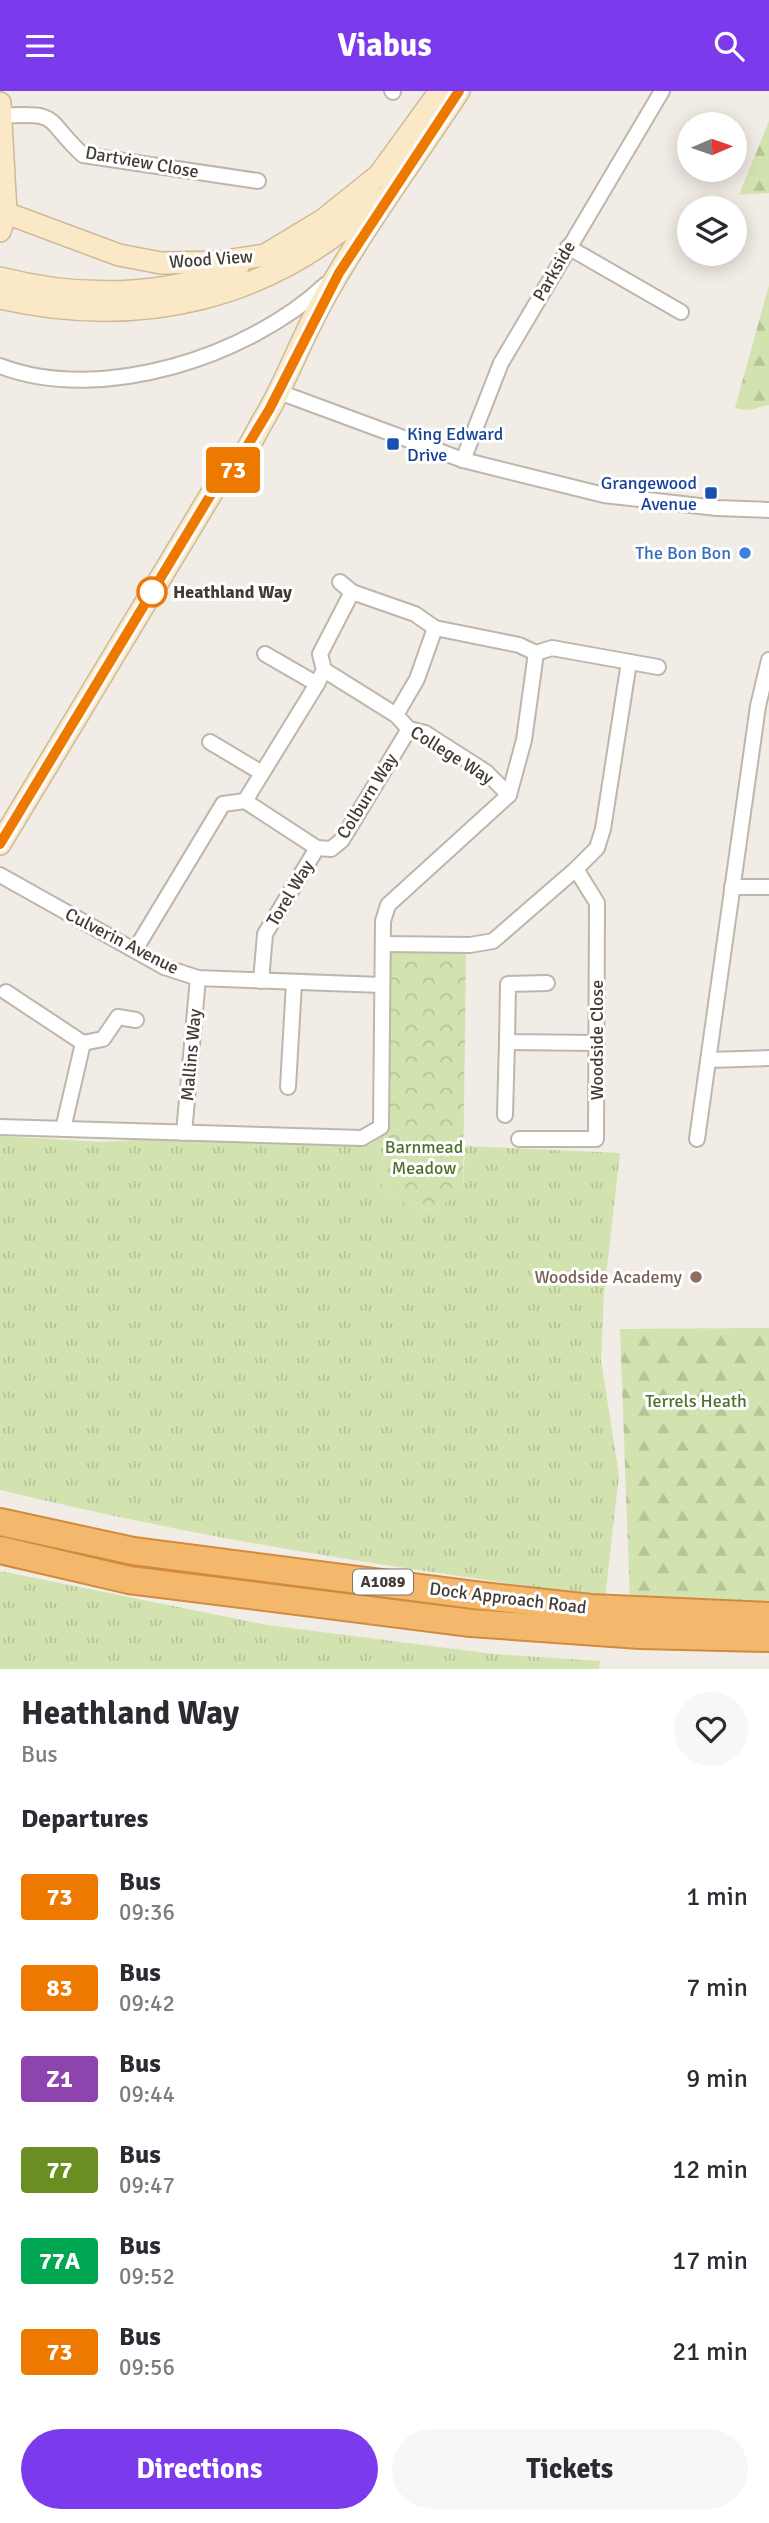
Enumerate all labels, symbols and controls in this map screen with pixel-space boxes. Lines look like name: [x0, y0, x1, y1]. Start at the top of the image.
text: Viabus: [337, 26, 432, 65]
icon: menu: [21, 27, 59, 65]
icon: search: [710, 27, 748, 65]
north arrow: [677, 112, 747, 182]
map controls: [677, 112, 747, 266]
street label: Dartview Close: [84, 141, 200, 183]
button: layers: [677, 196, 747, 266]
street label: Parkside: [528, 237, 580, 305]
street label: Wood View: [168, 245, 254, 273]
place label: King Edward Drive: [407, 423, 503, 466]
marker: King Edward Drive: [385, 436, 401, 452]
line badge: 73: [202, 447, 264, 493]
text: 73: [220, 455, 246, 485]
place label: Grangewood Avenue: [601, 472, 697, 515]
marker: Grangewood Avenue: [703, 485, 719, 501]
place label: The Bon Bon: [635, 542, 731, 564]
marker: The Bon Bon: [737, 545, 753, 561]
marker: Heathland Way: [137, 577, 167, 607]
place label: Heathland Way: [173, 581, 292, 603]
street label: College Way: [406, 721, 498, 789]
street label: Colburn Way: [332, 749, 402, 843]
street label: Torel Way: [262, 855, 319, 930]
street label: Culverin Avenue: [61, 903, 183, 979]
street label: Woodside Close: [586, 980, 608, 1100]
street label: Mallins Way: [176, 1007, 206, 1102]
park label: Barnmead Meadow: [385, 1136, 463, 1179]
place label: Woodside Academy: [534, 1266, 683, 1288]
marker: Woodside Academy: [688, 1269, 704, 1285]
park label: Terrels Heath: [645, 1390, 747, 1412]
road number: A1089: [353, 1569, 413, 1595]
street label: Dock Approach Road: [428, 1577, 588, 1619]
button: heart: [674, 1692, 748, 1766]
text: Heathland Way: [21, 1693, 239, 1734]
text: Bus: [21, 1740, 58, 1769]
text: Departures: [21, 1803, 148, 1835]
text: Bus: [119, 1866, 161, 1898]
text: 1 min: [686, 1881, 748, 1913]
text: 73: [47, 1882, 72, 1912]
text: 09:36: [119, 1898, 175, 1927]
text: Bus: [119, 1957, 161, 1989]
text: 7 min: [686, 1972, 748, 2004]
text: 83: [47, 1973, 72, 2003]
text: 09:42: [119, 1989, 175, 2018]
text: Bus: [119, 2048, 161, 2080]
text: 9 min: [686, 2063, 748, 2095]
text: Z1: [46, 2064, 73, 2094]
text: 09:44: [119, 2080, 175, 2109]
text: Bus: [119, 2139, 161, 2171]
text: 12 min: [672, 2154, 748, 2186]
text: 77: [47, 2155, 72, 2185]
text: 09:47: [119, 2171, 175, 2200]
text: Bus: [119, 2230, 161, 2262]
text: 17 min: [672, 2245, 748, 2277]
text: 77A: [39, 2246, 80, 2276]
text: 09:52: [119, 2262, 175, 2291]
text: Bus: [119, 2321, 161, 2353]
text: 21 min: [672, 2336, 748, 2368]
text: 73: [47, 2337, 72, 2367]
text: 09:56: [119, 2353, 175, 2382]
button: Directions: [21, 2429, 378, 2509]
button: Tickets: [392, 2429, 748, 2509]

